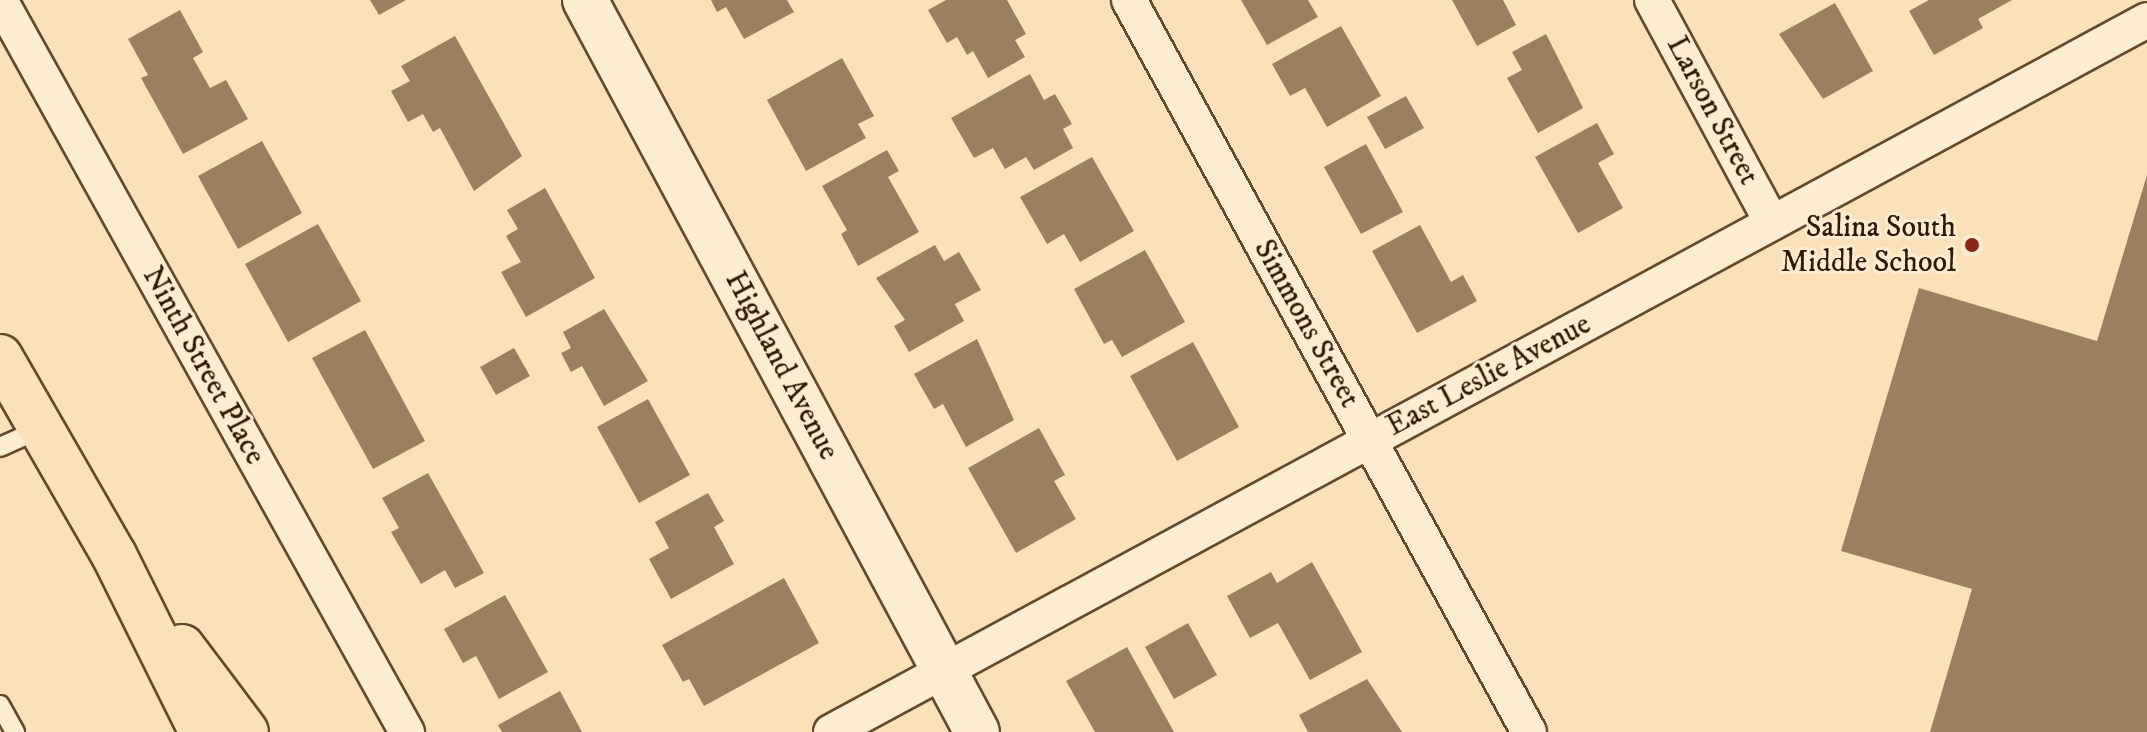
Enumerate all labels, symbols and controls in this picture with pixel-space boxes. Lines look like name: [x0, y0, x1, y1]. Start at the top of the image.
street label: Larson Street: [1658, 31, 1766, 191]
place label: Salina South Middle School: [1781, 210, 1956, 280]
street label: Simmons Street: [1245, 234, 1367, 414]
marker: Salina South Middle School: [1963, 236, 1981, 254]
street label: Ninth Street Place: [134, 261, 272, 471]
street label: Highland Avenue: [716, 265, 846, 467]
street label: East Leslie Avenue: [1381, 307, 1597, 445]

